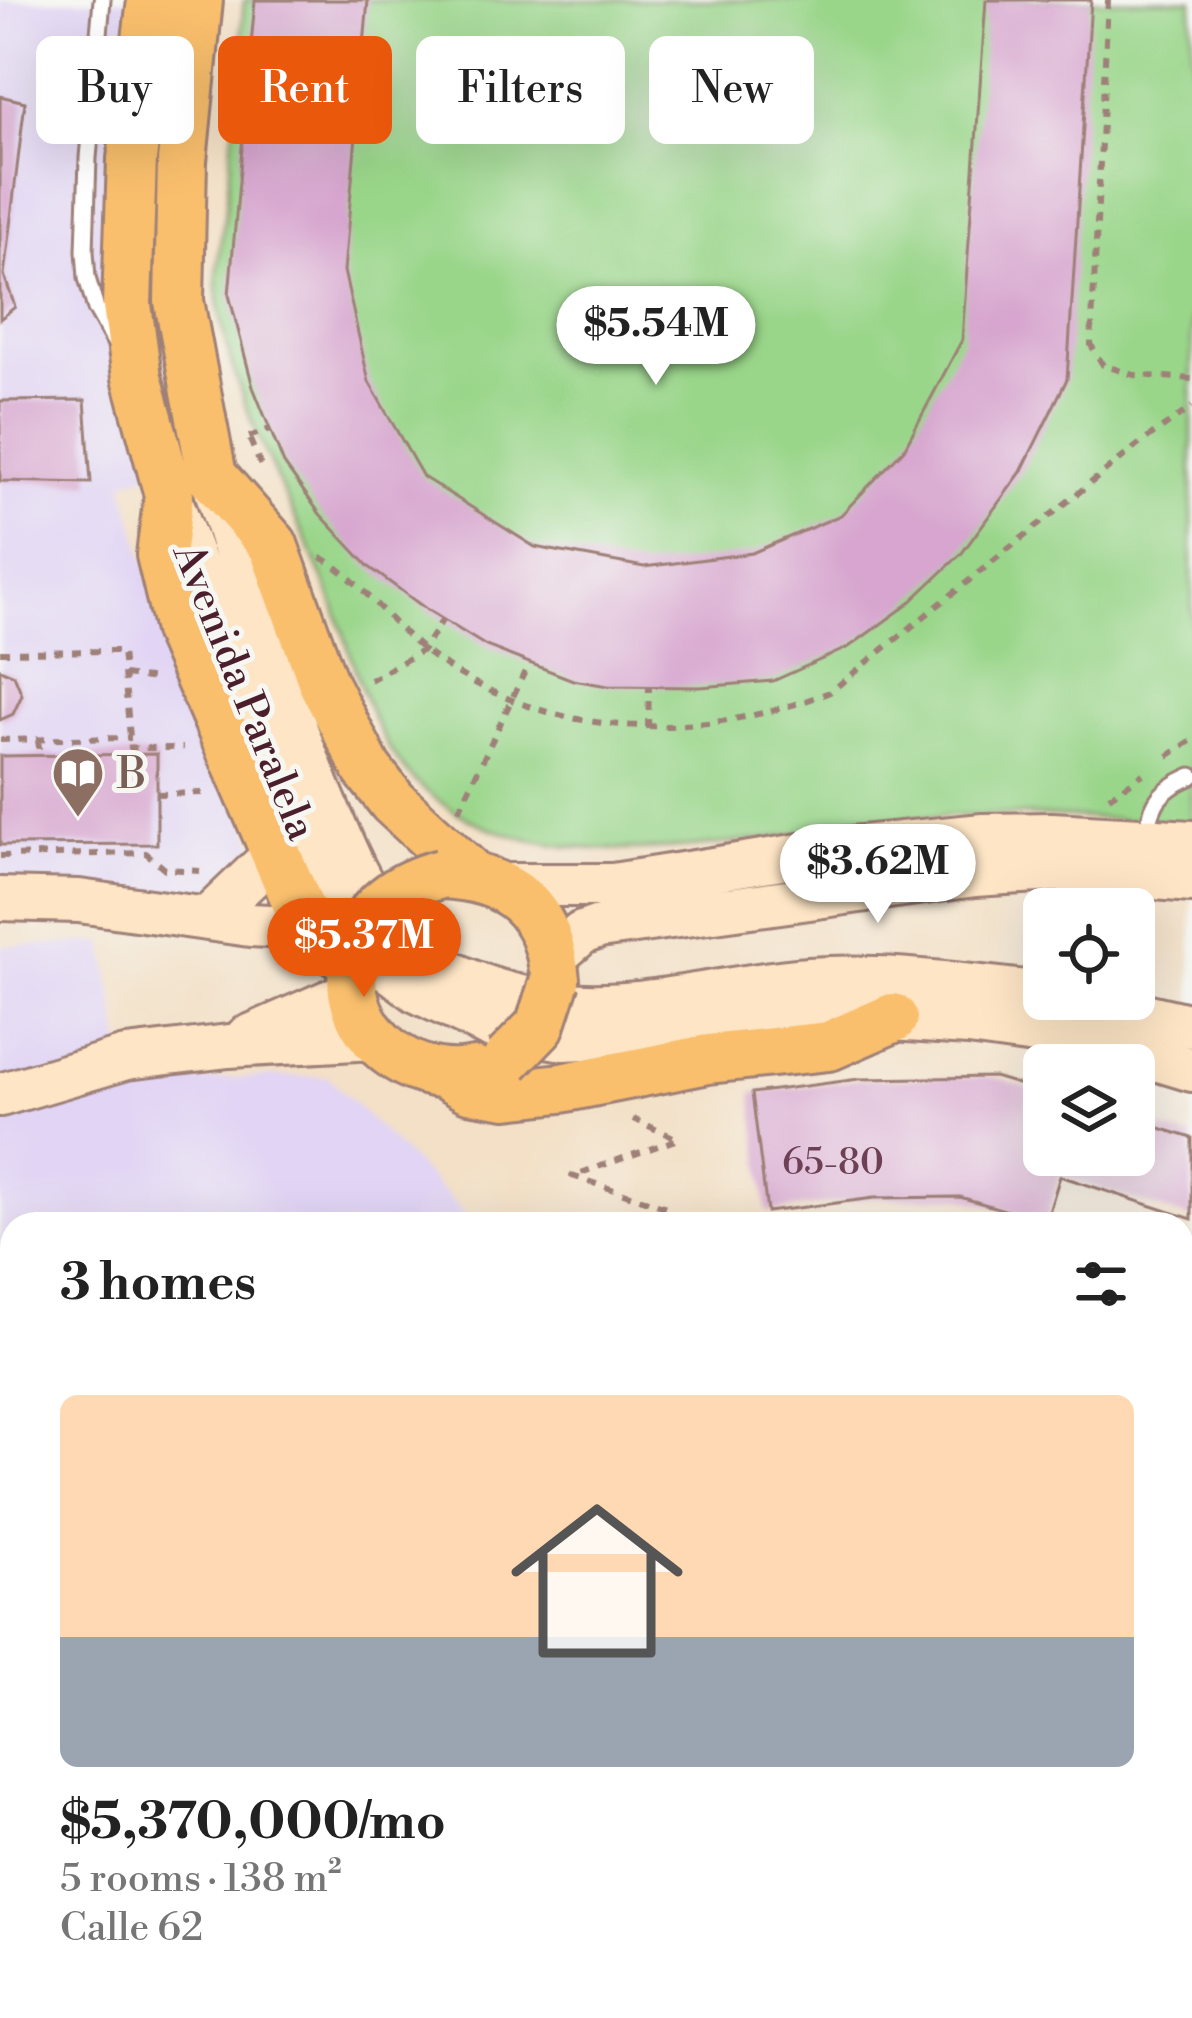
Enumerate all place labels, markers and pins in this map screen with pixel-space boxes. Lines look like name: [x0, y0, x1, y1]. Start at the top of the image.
pin: $5.54M: [558, 286, 754, 388]
library icon: B: [50, 745, 106, 819]
place label: B: [116, 749, 147, 802]
pin: $3.62M: [780, 824, 976, 926]
pin: $5.37M: [266, 898, 462, 1000]

